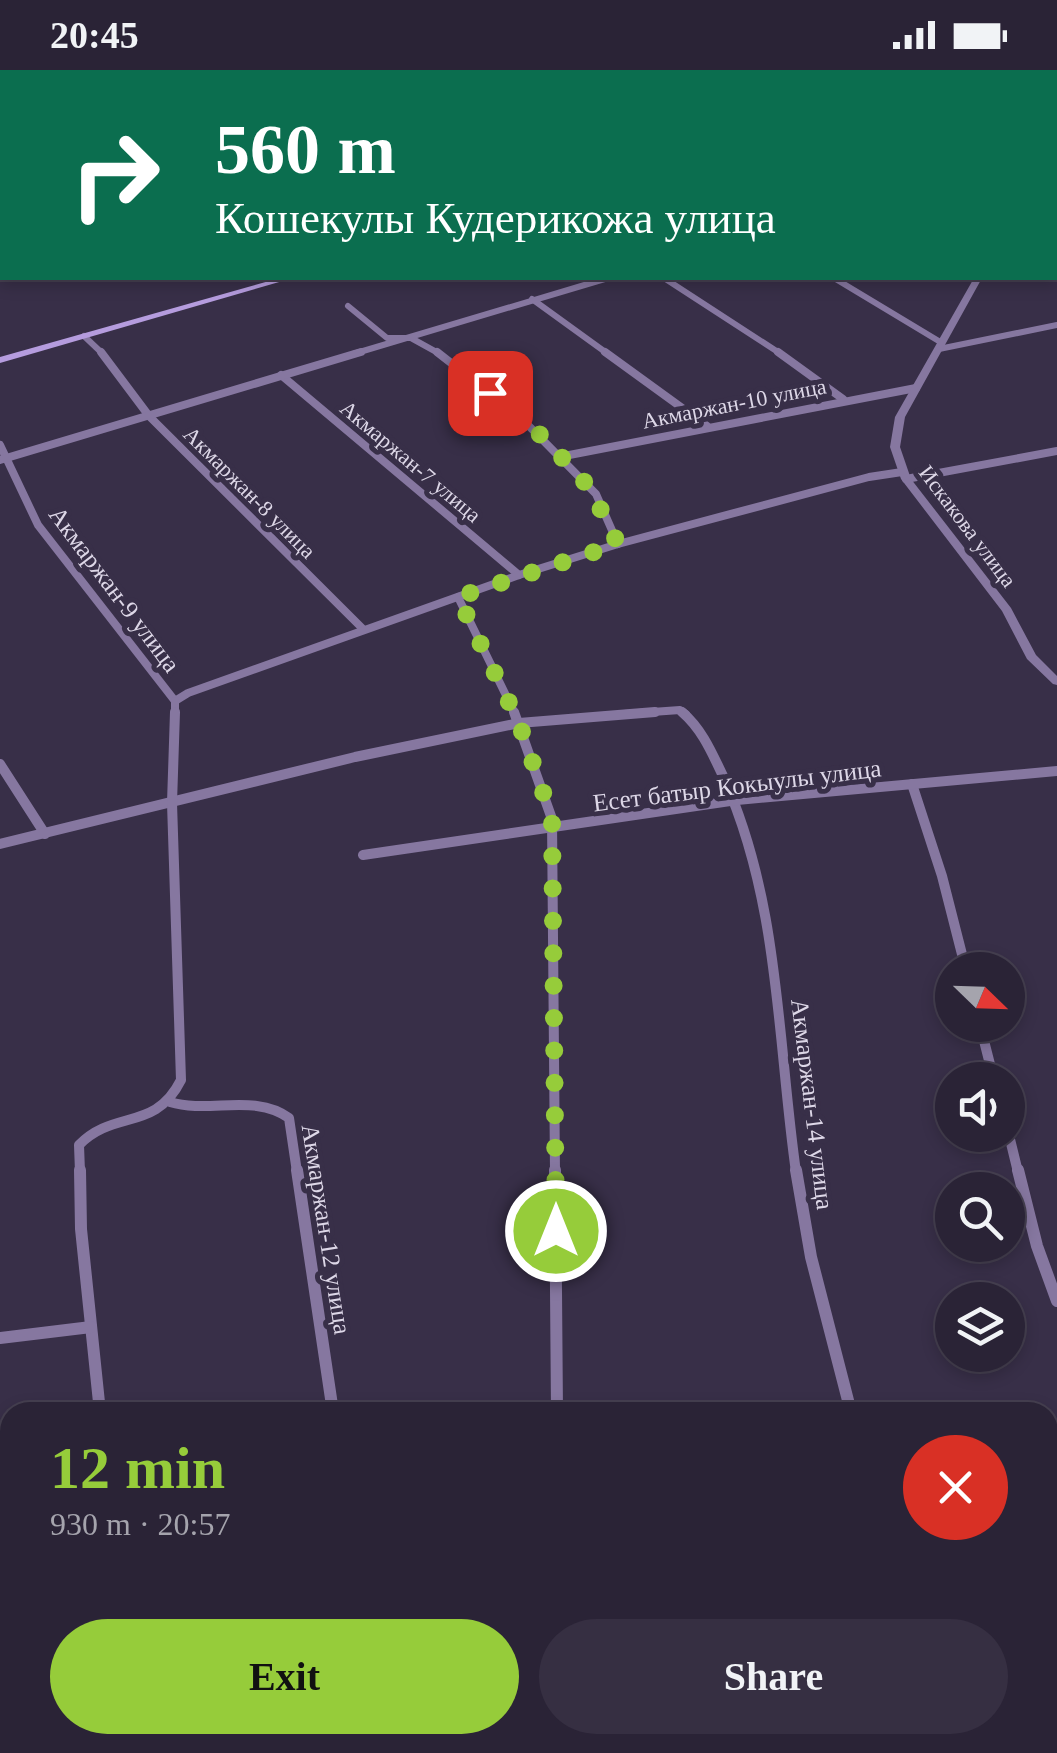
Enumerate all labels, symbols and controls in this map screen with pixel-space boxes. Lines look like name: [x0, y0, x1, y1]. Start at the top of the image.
text: 20:45: [50, 14, 139, 56]
icon: right: [50, 110, 180, 240]
text: 560 m: [215, 111, 396, 188]
text: Кошекулы Кудерикожа улица: [215, 193, 776, 243]
pin: [448, 351, 533, 436]
icon: arrive: [463, 366, 518, 421]
street label: Акмаржан-10 улица: [640, 373, 828, 434]
street label: Акмаржан-7 улица: [335, 395, 486, 528]
street label: Акмаржан-8 улица: [179, 421, 321, 564]
street label: Искакова улица: [914, 460, 1022, 592]
street label: Акмаржан-9 улица: [44, 501, 186, 677]
street label: Есет батыр Кокыулы улица: [591, 754, 883, 817]
north arrow: [935, 952, 1025, 1042]
map controls: [935, 952, 1025, 1372]
street label: Акмаржан-14 улица: [786, 997, 839, 1211]
button: sound: [935, 1062, 1025, 1152]
street label: Акмаржан-12 улица: [297, 1122, 356, 1336]
button: search: [935, 1172, 1025, 1262]
position arrow: [504, 1179, 608, 1283]
button: layers: [935, 1282, 1025, 1372]
text: 12 min: [50, 1435, 225, 1501]
button: close: [903, 1435, 1008, 1540]
text: 930 m · 20:57: [50, 1506, 230, 1542]
button: Exit: [50, 1619, 519, 1734]
button: Share: [539, 1619, 1008, 1734]

